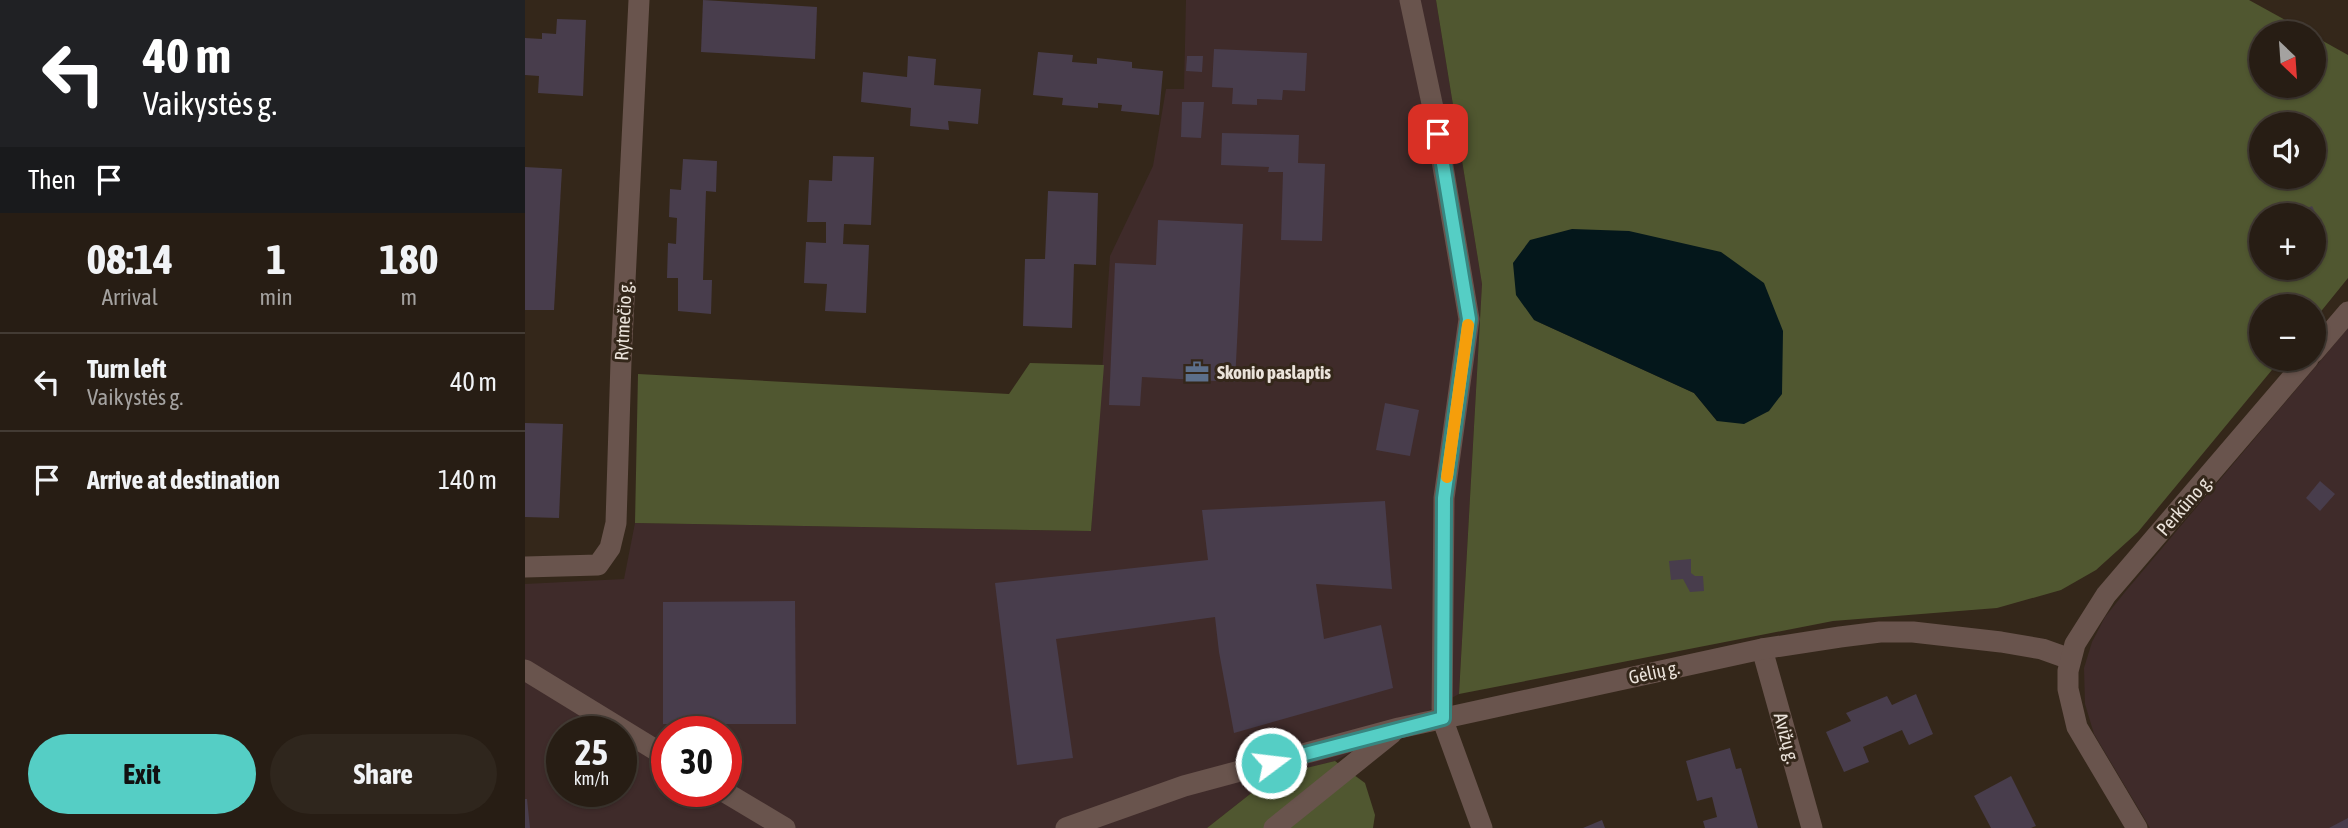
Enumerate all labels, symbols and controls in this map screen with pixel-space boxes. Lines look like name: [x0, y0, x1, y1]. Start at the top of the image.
north arrow: [2249, 21, 2326, 98]
map controls: [2249, 21, 2326, 371]
text: 40 m: [143, 27, 231, 83]
icon: left: [28, 28, 119, 119]
text: Vaikystės g.: [143, 85, 277, 122]
pin: [1408, 104, 1468, 164]
button: sound: [2249, 112, 2326, 189]
icon: arrive: [1419, 115, 1457, 153]
icon: arrive: [90, 161, 128, 199]
text: Then: [28, 165, 76, 195]
button: +: [2249, 203, 2326, 280]
text: 08:14: [87, 235, 173, 283]
text: 1: [266, 235, 286, 283]
text: 180: [379, 235, 438, 283]
street label: Rytmečio g.: [610, 281, 636, 361]
text: Arrival: [102, 284, 158, 310]
text: min: [260, 284, 293, 310]
text: m: [401, 284, 417, 310]
button: −: [2249, 294, 2326, 371]
text: Turn left: [87, 354, 167, 384]
office icon: Skonio paslaptis: [1183, 358, 1211, 386]
place label: Skonio paslaptis: [1217, 361, 1331, 383]
icon: left: [28, 363, 66, 401]
text: 40 m: [450, 367, 497, 397]
text: Vaikystės g.: [87, 384, 183, 410]
icon: arrive: [28, 461, 66, 499]
text: Arrive at destination: [87, 465, 280, 495]
text: 140 m: [438, 465, 497, 495]
street label: Perkūno g.: [2152, 470, 2216, 540]
street label: Gėlių g.: [1627, 656, 1681, 688]
street label: Avižų g.: [1770, 710, 1804, 766]
speed limit sign: 30: [651, 716, 742, 807]
position arrow: [1234, 726, 1308, 800]
text: 25: [575, 732, 608, 772]
button: Exit: [28, 734, 256, 814]
button: Share: [270, 734, 497, 814]
text: km/h: [574, 768, 609, 789]

